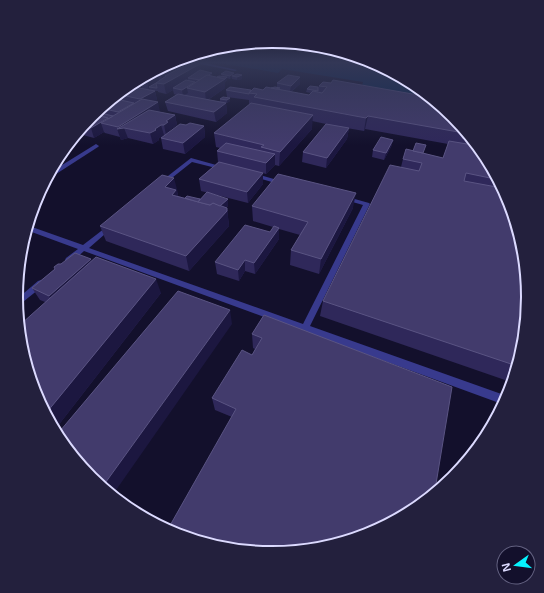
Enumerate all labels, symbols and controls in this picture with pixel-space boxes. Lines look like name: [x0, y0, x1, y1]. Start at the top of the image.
north arrow: [496, 545, 536, 585]
text: N: [497, 561, 514, 574]

